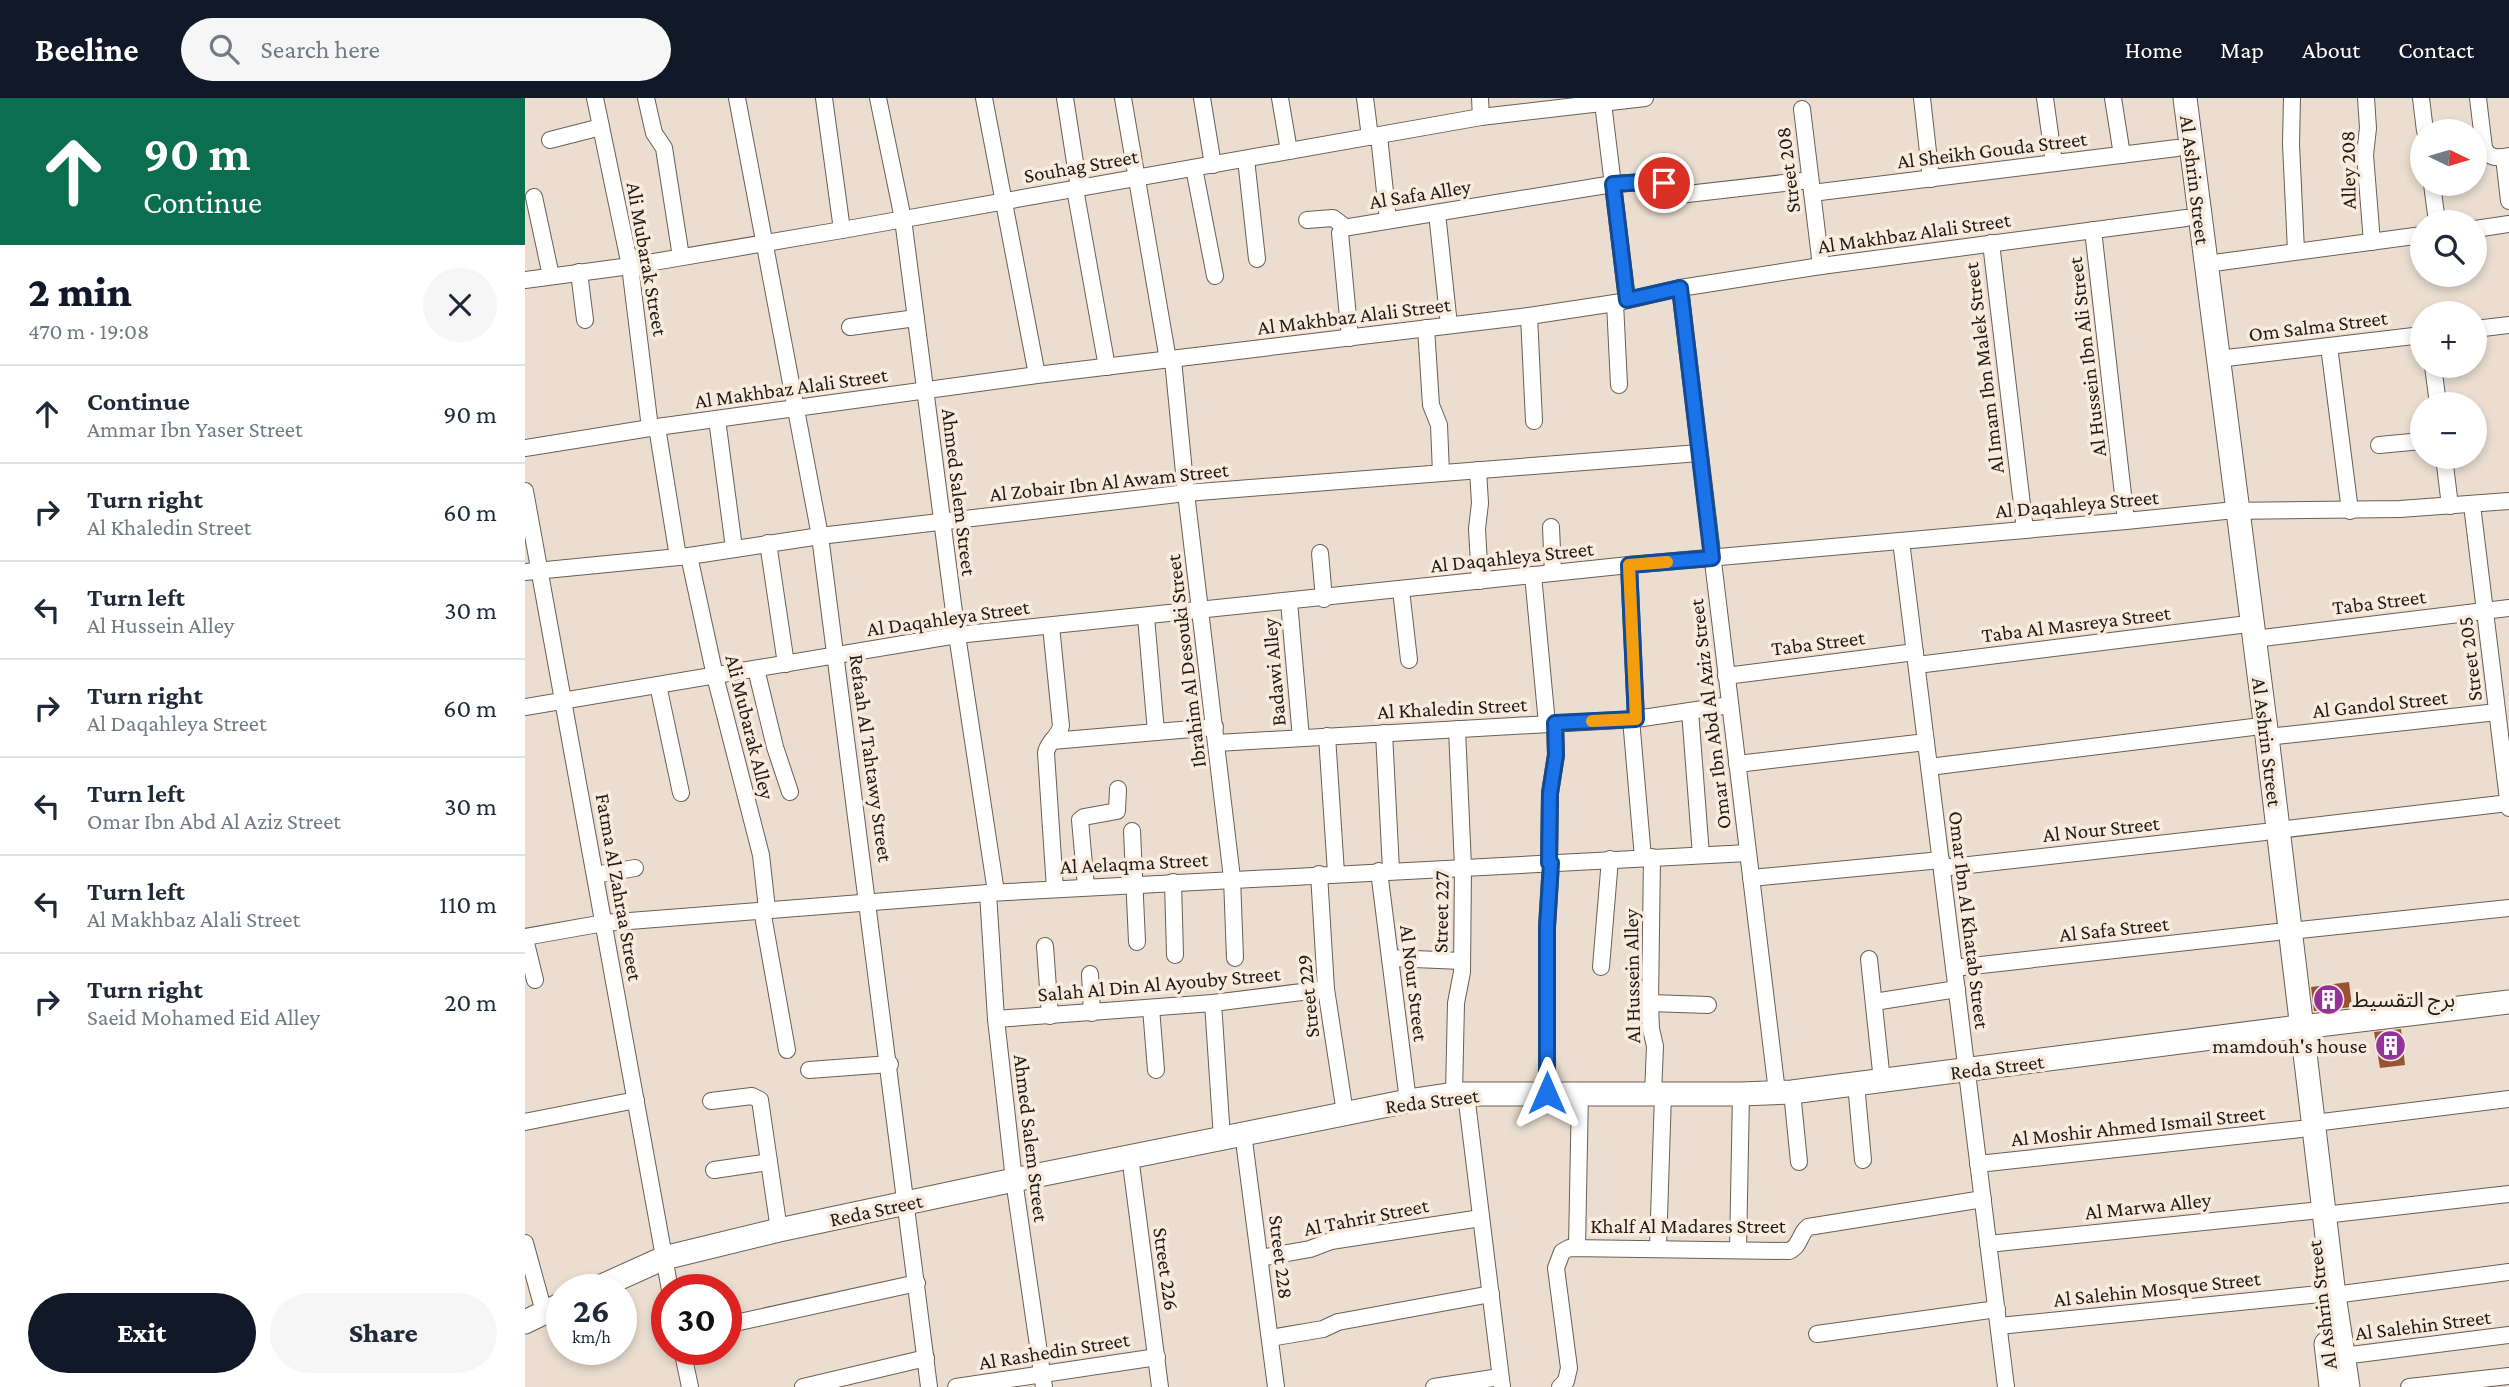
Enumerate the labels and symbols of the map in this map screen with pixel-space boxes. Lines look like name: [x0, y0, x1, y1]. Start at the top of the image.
street label: Al Ashrin Street: [2175, 114, 2215, 247]
north arrow: [2410, 119, 2487, 196]
street label: Street 208: [1771, 126, 1805, 214]
street label: Al Sheikh Gouda Street: [1896, 126, 2089, 174]
street label: Alley 208: [2335, 130, 2361, 210]
street label: Souhag Street: [1022, 144, 1141, 188]
pin: [1634, 153, 1694, 213]
street label: Al Safa Alley: [1367, 174, 1473, 214]
street label: Ali Mubarak Street: [622, 180, 673, 339]
street label: Al Makhbaz Alali Street: [1816, 207, 2013, 258]
street label: Al Hussein Ibn Ali Street: [2063, 255, 2111, 458]
street label: Al Imam Ibn Malek Street: [1959, 260, 2009, 475]
street label: Al Makhbaz Alali Street: [1256, 292, 1453, 340]
street label: Om Salma Street: [2247, 305, 2390, 346]
street label: Al Makhbaz Alali Street: [693, 362, 890, 413]
street label: Ahmed Salem Street: [937, 407, 981, 578]
street label: Al Zobair Ibn Al Awam Street: [988, 457, 1231, 506]
street label: Al Daqahleya Street: [1994, 485, 2161, 523]
street label: Al Daqahleya Street: [1429, 536, 1596, 578]
street label: Ibrahim Al Desouki Street: [1161, 552, 1211, 769]
street label: Taba Street: [2331, 584, 2428, 620]
street label: Al Daqahleya Street: [865, 595, 1032, 641]
street label: Omar Ibn Abd Al Aziz Street: [1684, 596, 1736, 831]
street label: Taba Al Masreya Street: [1980, 600, 2173, 648]
street label: Street 205: [2453, 615, 2487, 703]
street label: Badawi Alley: [1257, 617, 1291, 727]
street label: Taba Street: [1770, 625, 1867, 661]
street label: Ali Mubarak Alley: [720, 652, 780, 802]
street label: Refaah Al Tahtawy Street: [845, 653, 898, 864]
street label: Al Ashrin Street: [2247, 676, 2287, 809]
street label: Al Gandol Street: [2311, 685, 2450, 723]
street label: Al Khaledin Street: [1376, 692, 1529, 724]
street label: Fatma Al Zahraa Street: [591, 791, 648, 984]
street label: Omar Ibn Al Khatab Street: [1944, 810, 1994, 1031]
street label: Al Nour Street: [2041, 811, 2162, 847]
street label: Al Aelaqma Street: [1059, 847, 1210, 879]
street label: Street 227: [1428, 870, 1454, 953]
street label: Al Hussein Alley: [1619, 908, 1645, 1043]
street label: Al Safa Street: [2058, 911, 2171, 947]
street label: Al Nour Street: [1395, 923, 1433, 1044]
street label: Street 229: [1292, 953, 1324, 1039]
street label: Salah Al Din Al Ayouby Street: [1037, 961, 1282, 1007]
building icon: برج التقسيط: [2312, 983, 2346, 1017]
place label: برج التقسيط: [2352, 988, 2455, 1015]
building icon: mamdouh's house: [2373, 1029, 2407, 1063]
place label: mamdouh's house: [2212, 1034, 2367, 1058]
street label: Reda Street: [1949, 1049, 2046, 1085]
street label: Ahmed Salem Street: [1009, 1053, 1053, 1224]
position arrow: [1510, 1056, 1584, 1130]
street label: Reda Street: [1384, 1083, 1481, 1119]
street label: Al Moshir Ahmed Ismail Street: [2010, 1101, 2267, 1151]
street label: Al Marwa Alley: [2084, 1187, 2213, 1225]
street label: Reda Street: [827, 1188, 926, 1232]
street label: Al Tahrir Street: [1302, 1193, 1431, 1241]
street label: Street 228: [1264, 1214, 1298, 1300]
street label: Khalf Al Madares Street: [1590, 1214, 1787, 1238]
street label: Street 226: [1148, 1226, 1184, 1312]
street label: Al Ashrin Street: [2302, 1238, 2342, 1371]
street label: Al Salehin Mosque Street: [2052, 1266, 2263, 1312]
speed limit sign: 30: [651, 1274, 742, 1365]
street label: Al Salehin Street: [2354, 1305, 2493, 1345]
street label: Al Rashedin Street: [977, 1327, 1132, 1375]

